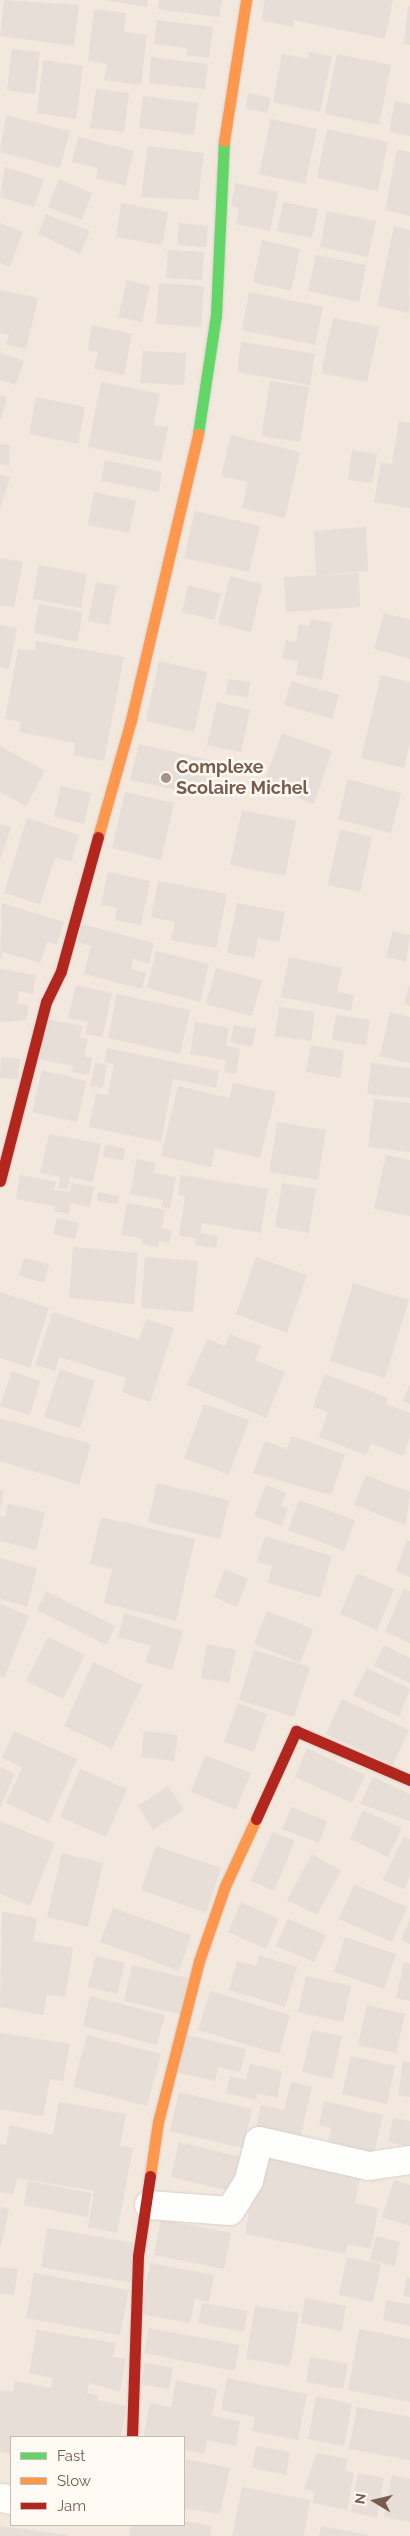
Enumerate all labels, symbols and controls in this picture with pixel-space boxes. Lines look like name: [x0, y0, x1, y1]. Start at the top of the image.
place label: Complexe Scolaire Michel: [176, 757, 308, 800]
marker: Complexe Scolaire Michel: [160, 772, 172, 784]
legend: [10, 2436, 185, 2526]
text: Fast: [57, 2447, 85, 2465]
text: Slow: [57, 2472, 91, 2490]
north arrow: [350, 2476, 400, 2526]
text: N: [351, 2492, 369, 2505]
text: Jam: [57, 2497, 86, 2515]

